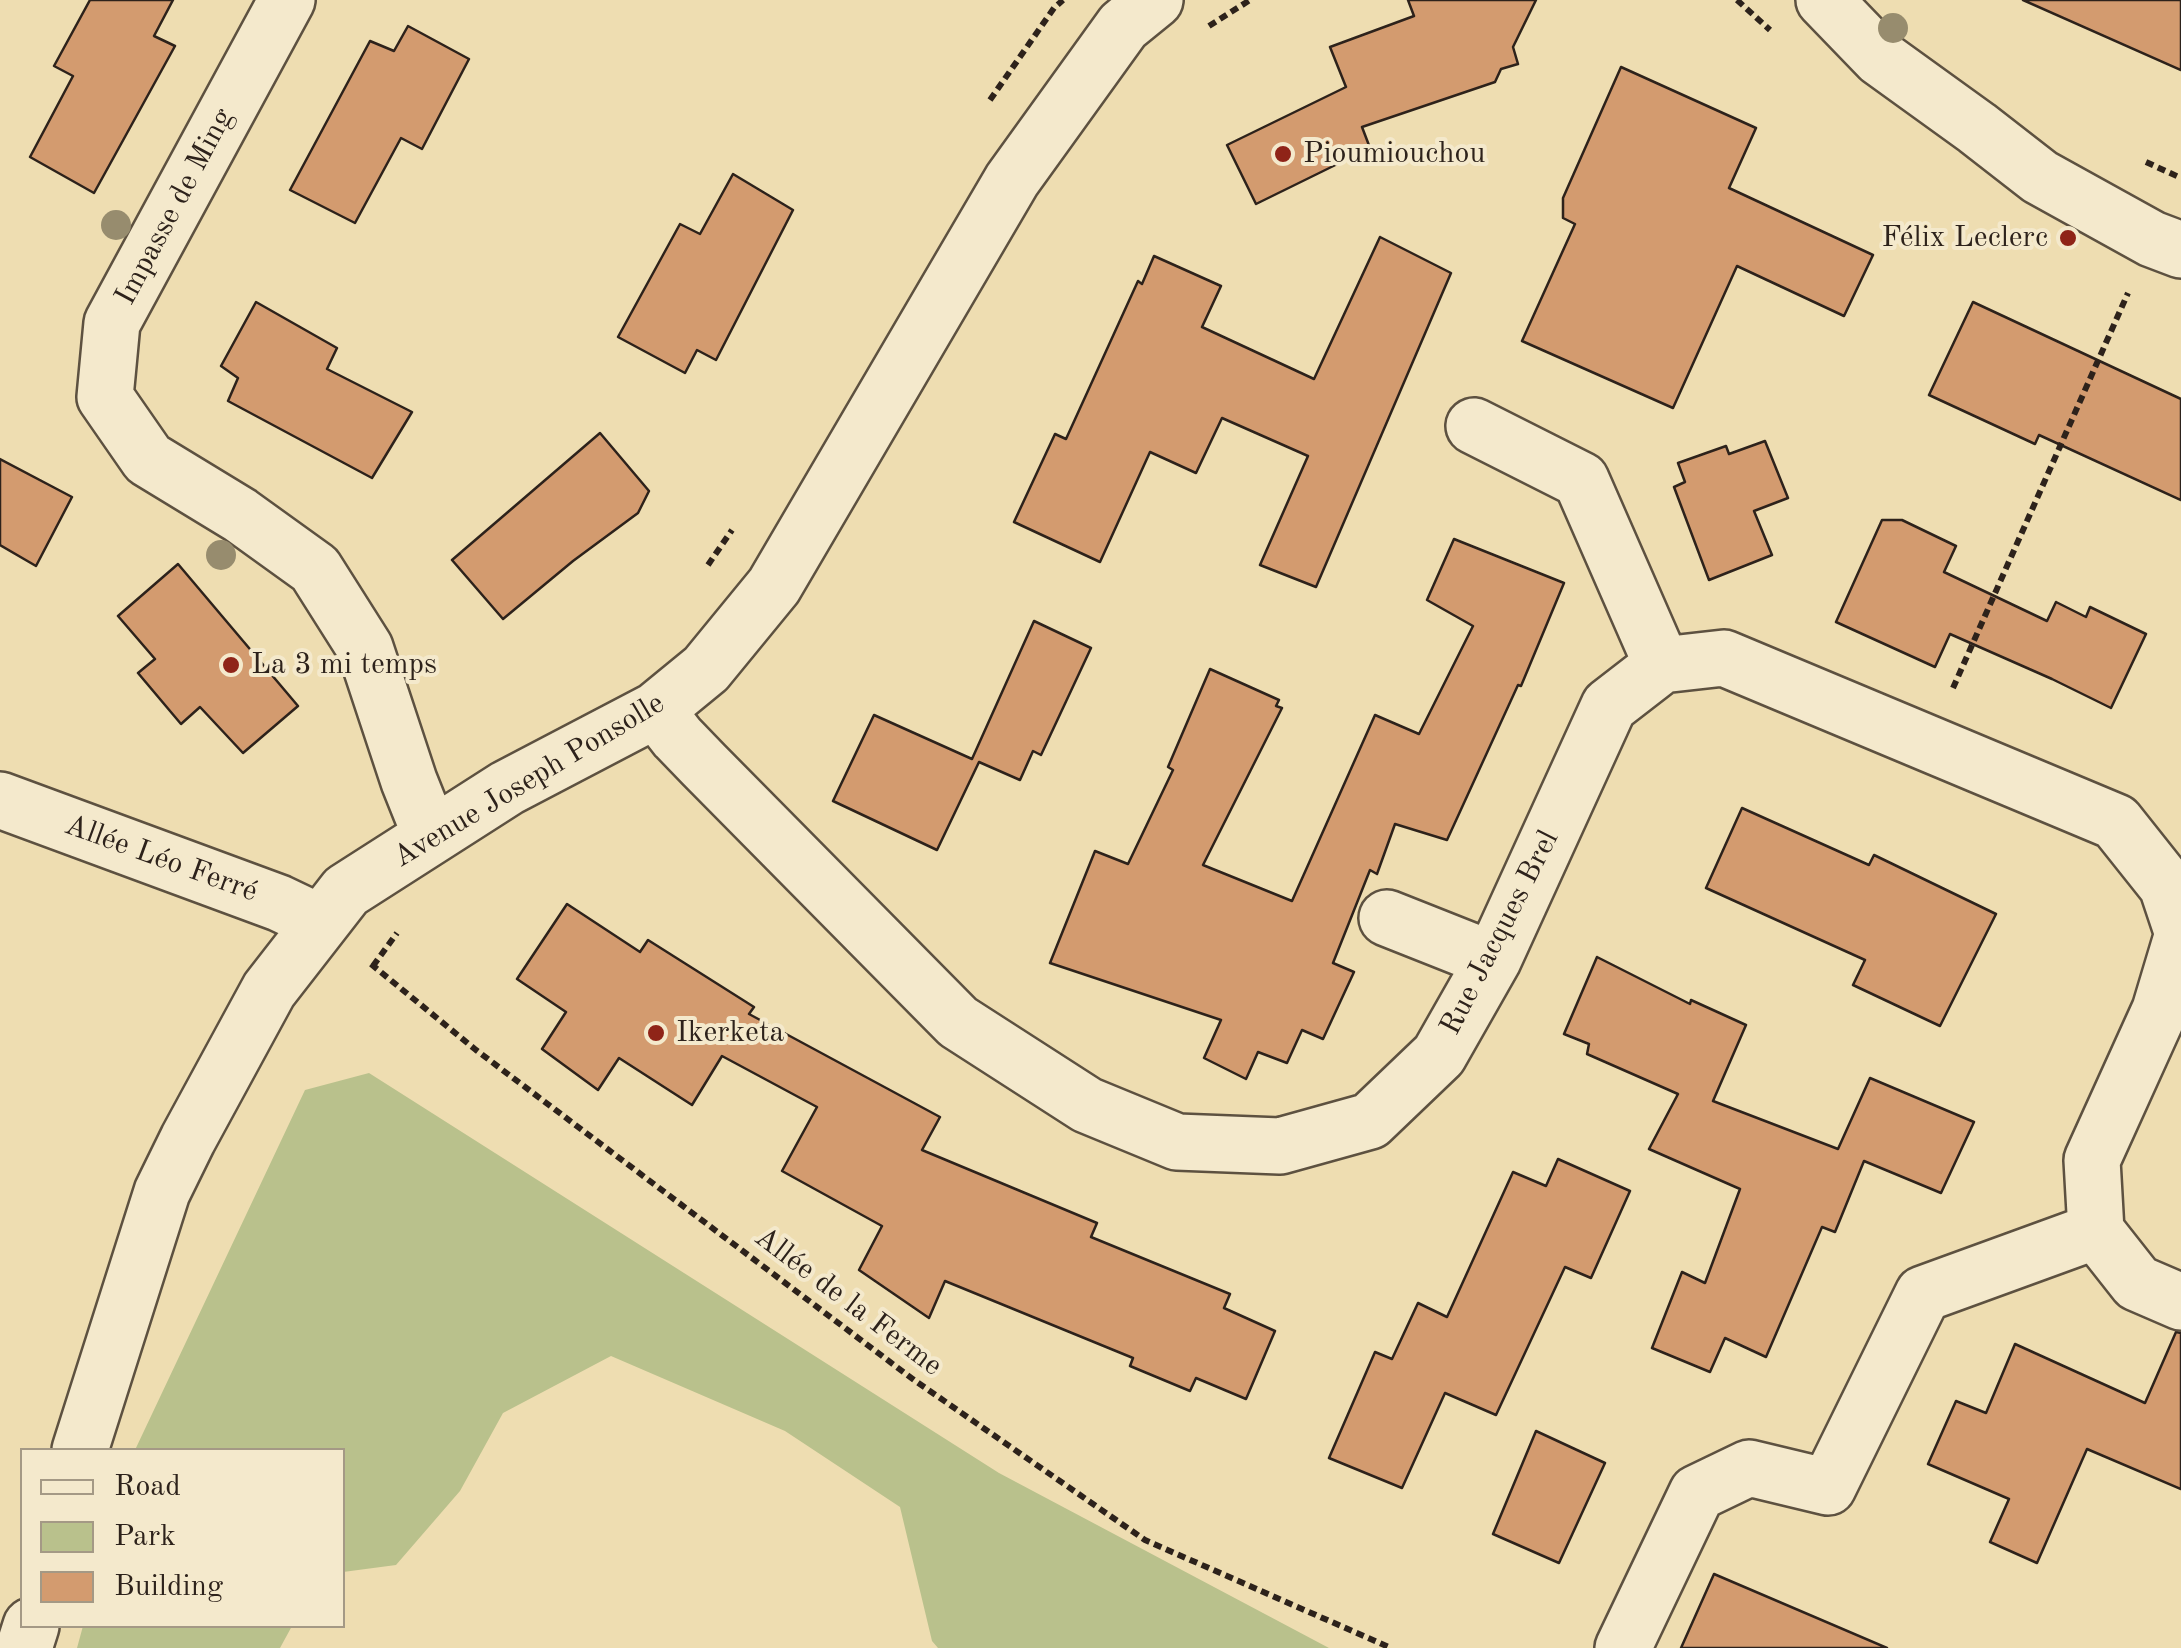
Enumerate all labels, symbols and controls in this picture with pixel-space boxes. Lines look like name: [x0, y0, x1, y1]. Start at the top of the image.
street label: Impasse de Ming: [108, 102, 242, 312]
place label: Pioumiouchou: [1303, 136, 1486, 172]
marker: Pioumiouchou: [1272, 143, 1294, 165]
place label: Félix Leclerc: [1882, 220, 2048, 256]
marker: Félix Leclerc: [2057, 227, 2079, 249]
place label: La 3 mi temps: [251, 647, 437, 683]
marker: La 3 mi temps: [220, 654, 242, 676]
street label: Avenue Joseph Ponsolle: [387, 686, 671, 876]
street label: Allée Léo Ferré: [60, 807, 262, 911]
street label: Rue Jacques Brel: [1433, 825, 1567, 1041]
place label: Ikerketa: [676, 1015, 784, 1051]
marker: Ikerketa: [645, 1022, 667, 1044]
street label: Allée de la Ferme: [747, 1220, 949, 1384]
legend: [20, 1448, 345, 1628]
text: Road: [114, 1472, 181, 1502]
text: Park: [114, 1522, 176, 1552]
text: Building: [114, 1572, 223, 1602]

